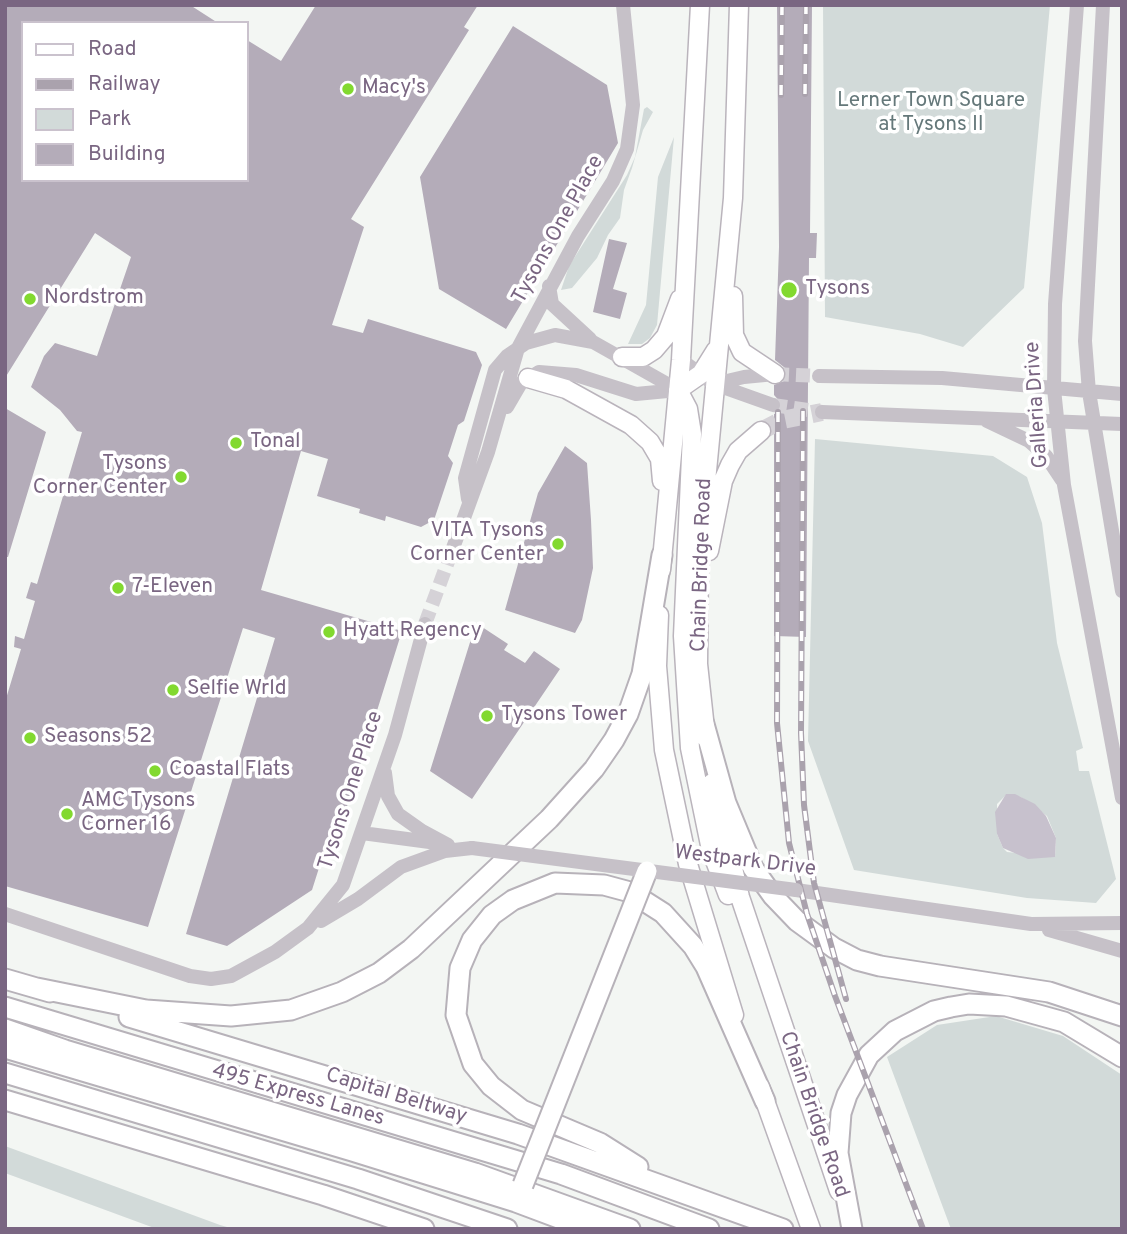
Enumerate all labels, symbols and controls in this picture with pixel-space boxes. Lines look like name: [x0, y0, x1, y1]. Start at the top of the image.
legend: [21, 21, 248, 182]
text: Road: [88, 36, 137, 63]
text: Railway: [88, 71, 161, 98]
place label: Macy's: [362, 76, 426, 102]
marker: Macy's: [340, 81, 356, 97]
park label: Lerner Town Square at Tysons II: [837, 89, 1025, 139]
text: Park: [88, 106, 131, 133]
text: Building: [88, 141, 166, 168]
street label: Tysons One Place: [508, 151, 610, 309]
place label: Tysons: [805, 277, 870, 303]
marker: Tysons: [779, 280, 799, 300]
place label: Nordstrom: [44, 286, 144, 312]
marker: Nordstrom: [22, 291, 38, 307]
street label: Galleria Drive: [1021, 341, 1055, 469]
place label: Tonal: [250, 430, 300, 456]
marker: Tonal: [228, 435, 244, 451]
place label: Tysons Corner Center: [33, 452, 167, 502]
marker: Tysons Corner Center: [173, 469, 189, 485]
street label: Chain Bridge Road: [687, 478, 719, 652]
place label: VITA Tysons Corner Center: [410, 519, 544, 569]
marker: VITA Tysons Corner Center: [550, 536, 566, 552]
place label: 7-Eleven: [132, 575, 213, 601]
marker: 7-Eleven: [110, 580, 126, 596]
place label: Hyatt Regency: [343, 619, 482, 645]
marker: Hyatt Regency: [321, 624, 337, 640]
place label: Selfie Wrld: [187, 677, 286, 703]
marker: Selfie Wrld: [165, 682, 181, 698]
place label: Tysons Tower: [501, 703, 627, 729]
street label: Tysons One Place: [314, 708, 390, 874]
marker: Tysons Tower: [479, 708, 495, 724]
place label: Seasons 52: [44, 725, 152, 751]
marker: Seasons 52: [22, 730, 38, 746]
place label: Coastal Flats: [169, 758, 290, 784]
marker: Coastal Flats: [147, 763, 163, 779]
place label: AMC Tysons Corner 16: [81, 789, 195, 839]
marker: AMC Tysons Corner 16: [59, 806, 75, 822]
street label: Westpark Drive: [673, 841, 817, 883]
street label: Chain Bridge Road: [773, 1029, 853, 1201]
street label: 495 Express Lanes: [209, 1059, 387, 1133]
street label: Capital Beltway: [322, 1064, 470, 1130]

